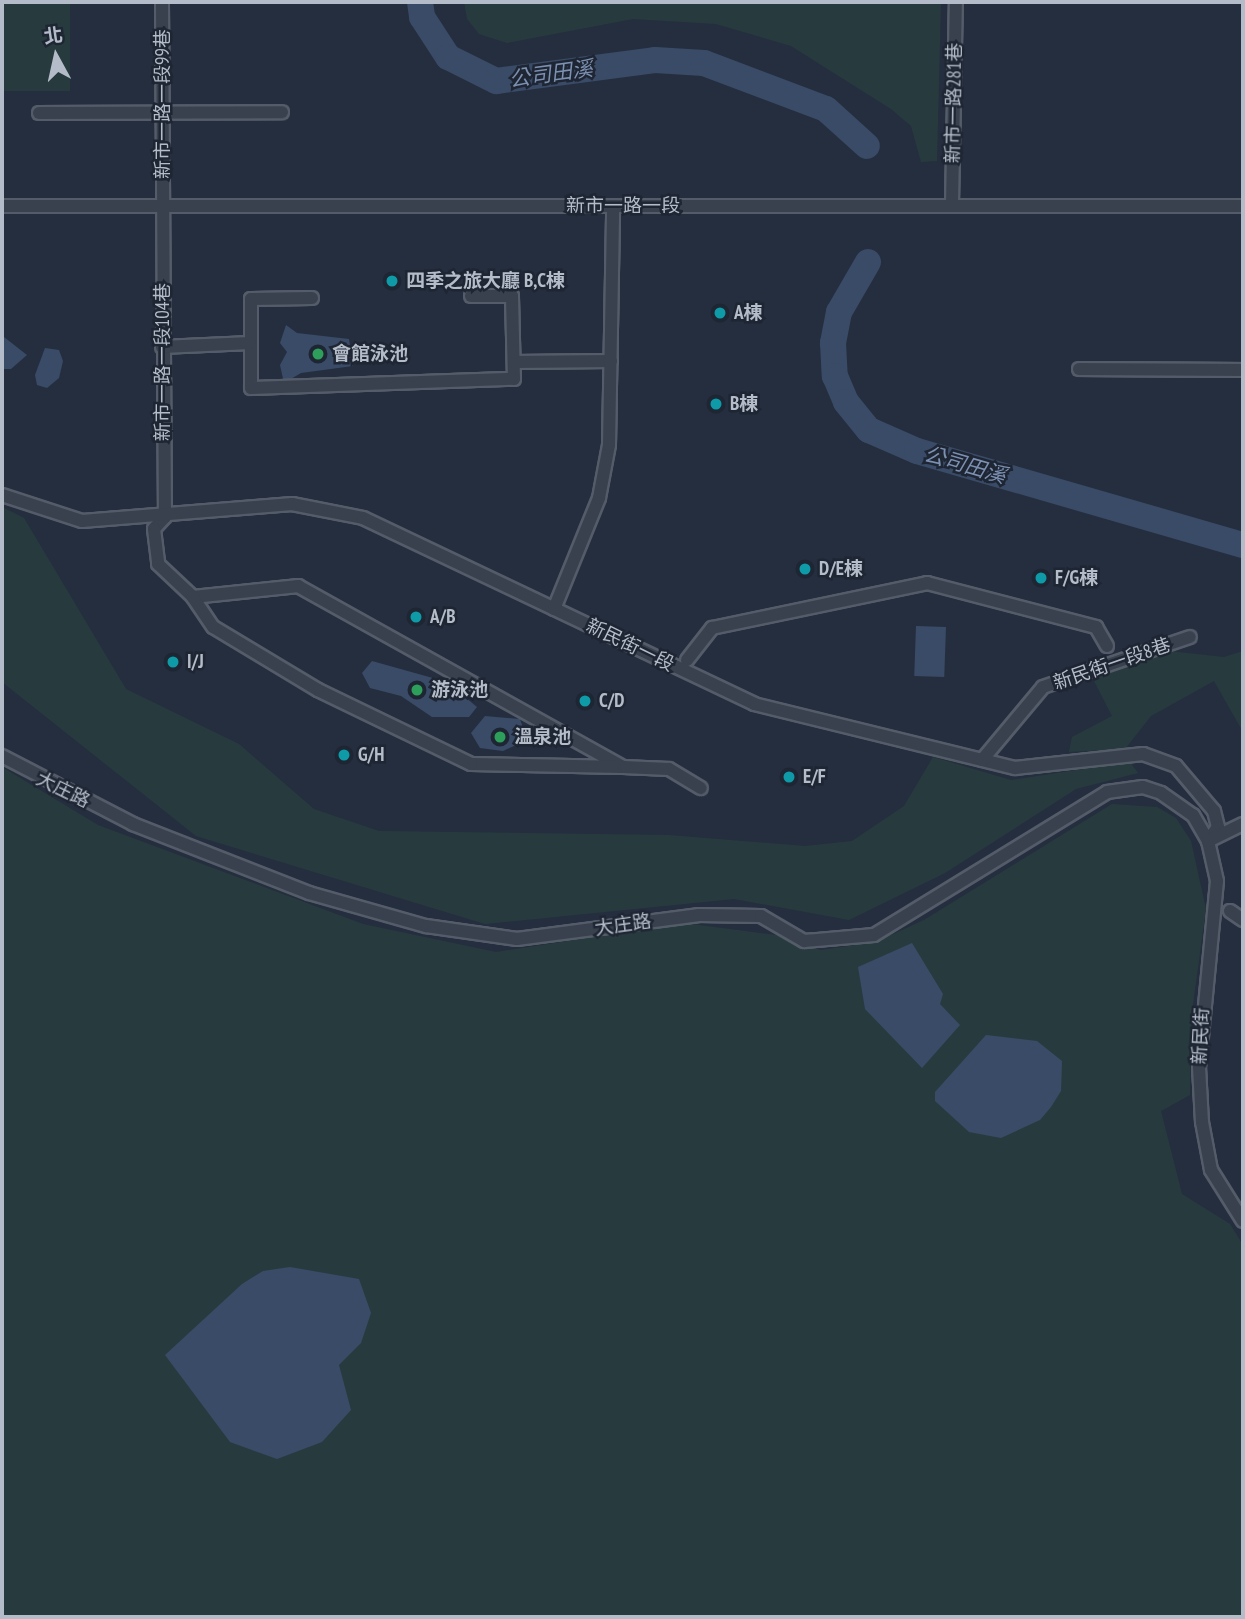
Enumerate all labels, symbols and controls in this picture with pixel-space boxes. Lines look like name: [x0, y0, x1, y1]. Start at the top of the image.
north arrow: [21, 21, 91, 91]
text: 北: [42, 22, 64, 48]
street label: 新市一路一段99巷: [152, 29, 174, 179]
street label: 新市一路281巷: [942, 42, 966, 164]
water label: 公司田溪: [508, 56, 594, 92]
street label: 新市一路一段: [566, 195, 680, 217]
place label: 四季之旅大廳 B,C棟: [406, 270, 565, 292]
marker: 四季之旅大廳 B,C棟: [384, 273, 400, 289]
street label: 新市一路一段104巷: [152, 283, 174, 441]
place label: A棟: [734, 302, 763, 324]
marker: A棟: [712, 305, 728, 321]
place label: 會館泳池: [332, 343, 408, 365]
marker: 會館泳池: [310, 346, 326, 362]
place label: B棟: [730, 393, 758, 415]
marker: B棟: [708, 396, 724, 412]
water label: 公司田溪: [921, 441, 1009, 489]
place label: D/E棟: [819, 558, 863, 580]
marker: D/E棟: [797, 561, 813, 577]
place label: F/G棟: [1055, 567, 1098, 589]
marker: F/G棟: [1033, 570, 1049, 586]
place label: A/B: [430, 606, 455, 628]
marker: A/B: [408, 609, 424, 625]
street label: 新民街一段: [582, 614, 678, 676]
street label: 新民街一段8巷: [1050, 633, 1174, 695]
place label: I/J: [187, 651, 204, 673]
marker: I/J: [165, 654, 181, 670]
place label: 游泳池: [431, 679, 488, 701]
marker: 游泳池: [409, 682, 425, 698]
place label: C/D: [599, 690, 624, 712]
marker: C/D: [577, 693, 593, 709]
place label: 溫泉池: [514, 726, 571, 748]
marker: 溫泉池: [492, 729, 508, 745]
place label: G/H: [358, 744, 384, 766]
marker: G/H: [336, 747, 352, 763]
place label: E/F: [803, 766, 826, 788]
street label: 大庄路: [32, 767, 94, 813]
marker: E/F: [781, 769, 797, 785]
street label: 大庄路: [593, 910, 653, 940]
street label: 新民街: [1188, 1007, 1214, 1065]

